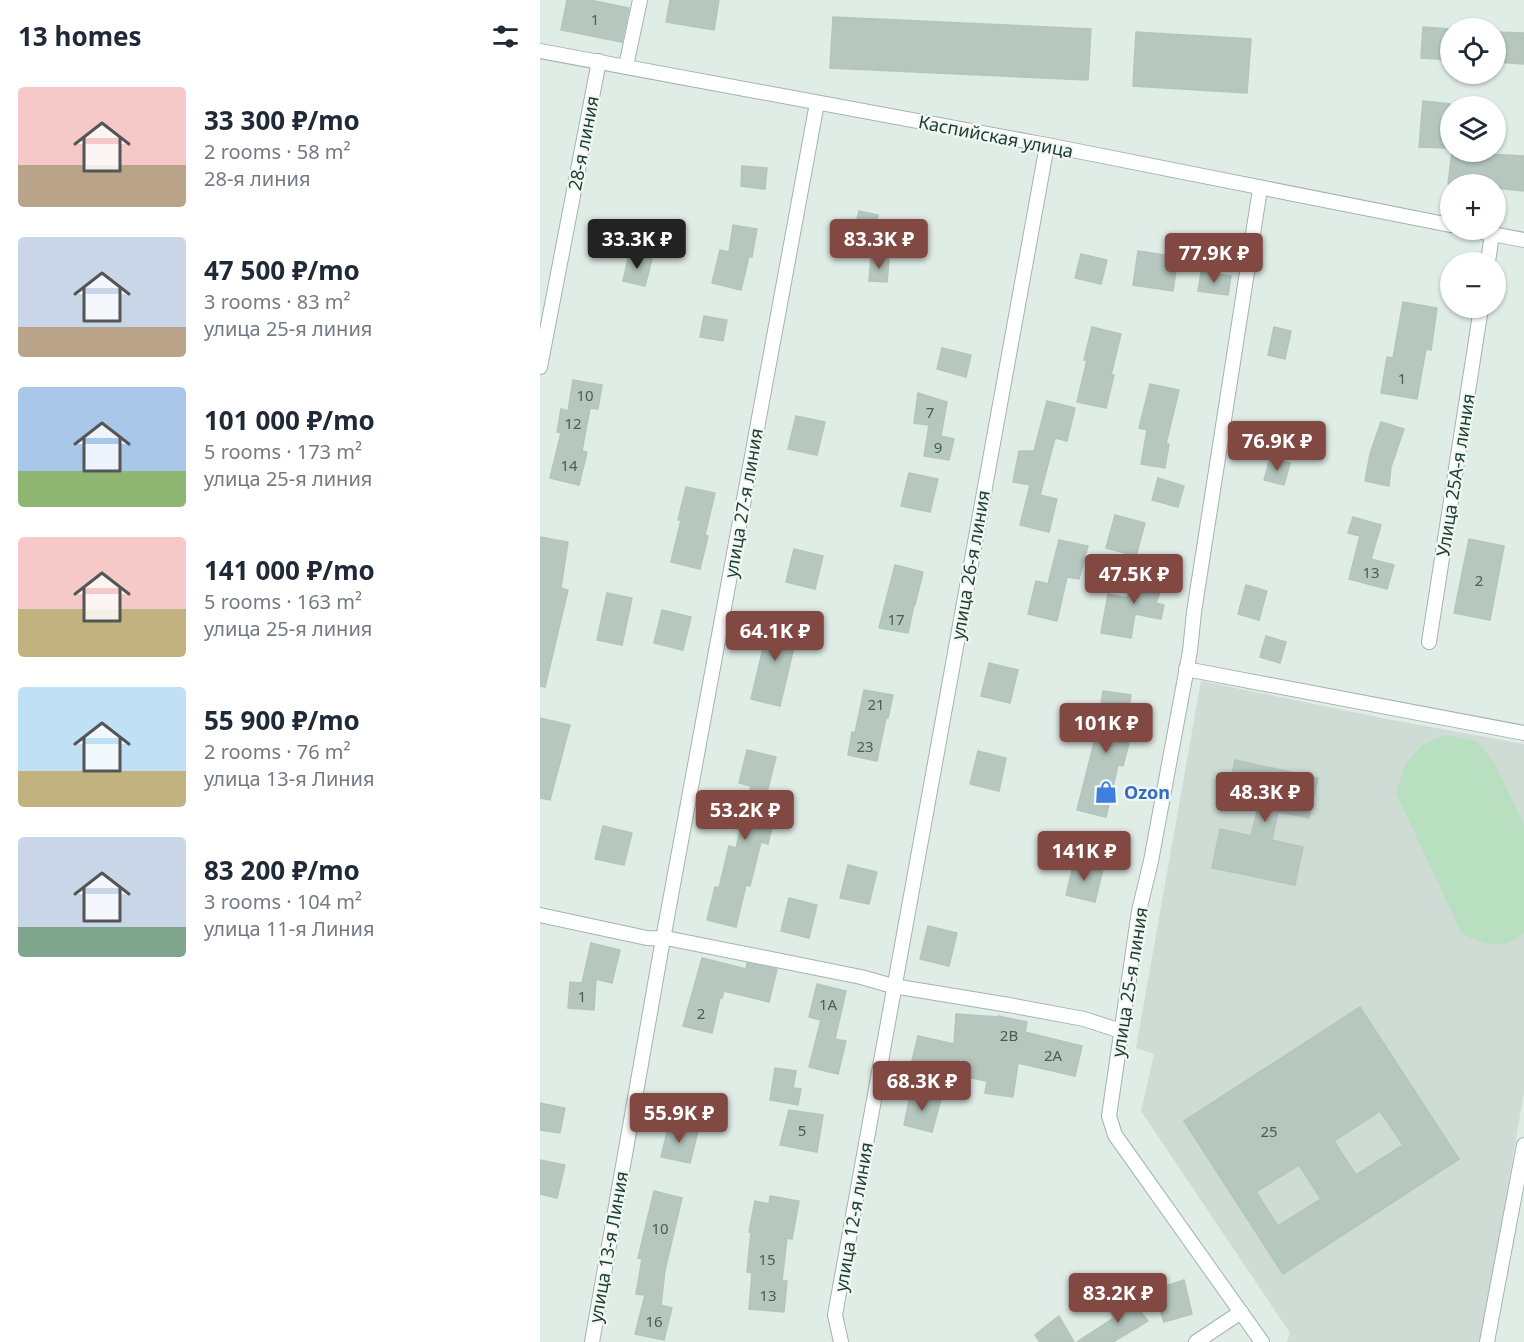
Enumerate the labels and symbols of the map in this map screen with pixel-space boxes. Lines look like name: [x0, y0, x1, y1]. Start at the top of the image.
house number: 1: [591, 9, 599, 29]
street label: 28-я линия: [562, 94, 604, 192]
street label: Каспийская улица: [916, 109, 1076, 163]
pin: 33.3K ₽: [582, 219, 692, 270]
pin: 83.3K ₽: [824, 219, 934, 270]
pin: 77.9K ₽: [1159, 233, 1269, 284]
house number: 1: [1398, 368, 1406, 388]
house number: 10: [576, 385, 594, 405]
street label: Улица 25А-я линия: [1430, 392, 1480, 558]
house number: 7: [926, 402, 934, 422]
house number: 12: [564, 413, 582, 433]
pin: 76.9K ₽: [1222, 421, 1332, 472]
street label: улица 27-я линия: [718, 426, 768, 580]
house number: 9: [934, 437, 942, 457]
house number: 14: [560, 455, 578, 475]
street label: улица 26-я линия: [945, 488, 995, 642]
pin: 47.5K ₽: [1079, 554, 1189, 605]
house number: 13: [1362, 562, 1380, 582]
house number: 2: [1475, 570, 1483, 590]
house number: 17: [887, 609, 905, 629]
pin: 64.1K ₽: [720, 611, 830, 662]
house number: 21: [867, 694, 885, 714]
pin: 101K ₽: [1057, 703, 1155, 754]
house number: 23: [856, 736, 874, 756]
pin: 48.3K ₽: [1210, 772, 1320, 823]
shop icon: Ozon: [1093, 779, 1119, 805]
place label: Ozon: [1124, 780, 1170, 804]
pin: 53.2K ₽: [690, 790, 800, 841]
pin: 141K ₽: [1035, 831, 1133, 882]
street label: улица 25-я линия: [1105, 905, 1153, 1059]
house number: 1: [578, 986, 586, 1006]
house number: 1А: [819, 994, 838, 1014]
house number: 2: [697, 1003, 705, 1023]
house number: 2В: [1000, 1025, 1018, 1045]
house number: 2А: [1044, 1045, 1063, 1065]
pin: 68.3K ₽: [867, 1061, 977, 1112]
pin: 55.9K ₽: [624, 1093, 734, 1144]
house number: 5: [798, 1120, 806, 1140]
house number: 25: [1260, 1121, 1278, 1141]
street label: улица 12-я линия: [828, 1140, 878, 1294]
street label: улица 13-я Линия: [583, 1169, 633, 1325]
house number: 10: [651, 1218, 669, 1238]
house number: 15: [758, 1249, 776, 1269]
pin: 83.2K ₽: [1063, 1273, 1173, 1324]
house number: 13: [759, 1285, 777, 1305]
house number: 16: [645, 1311, 663, 1331]

